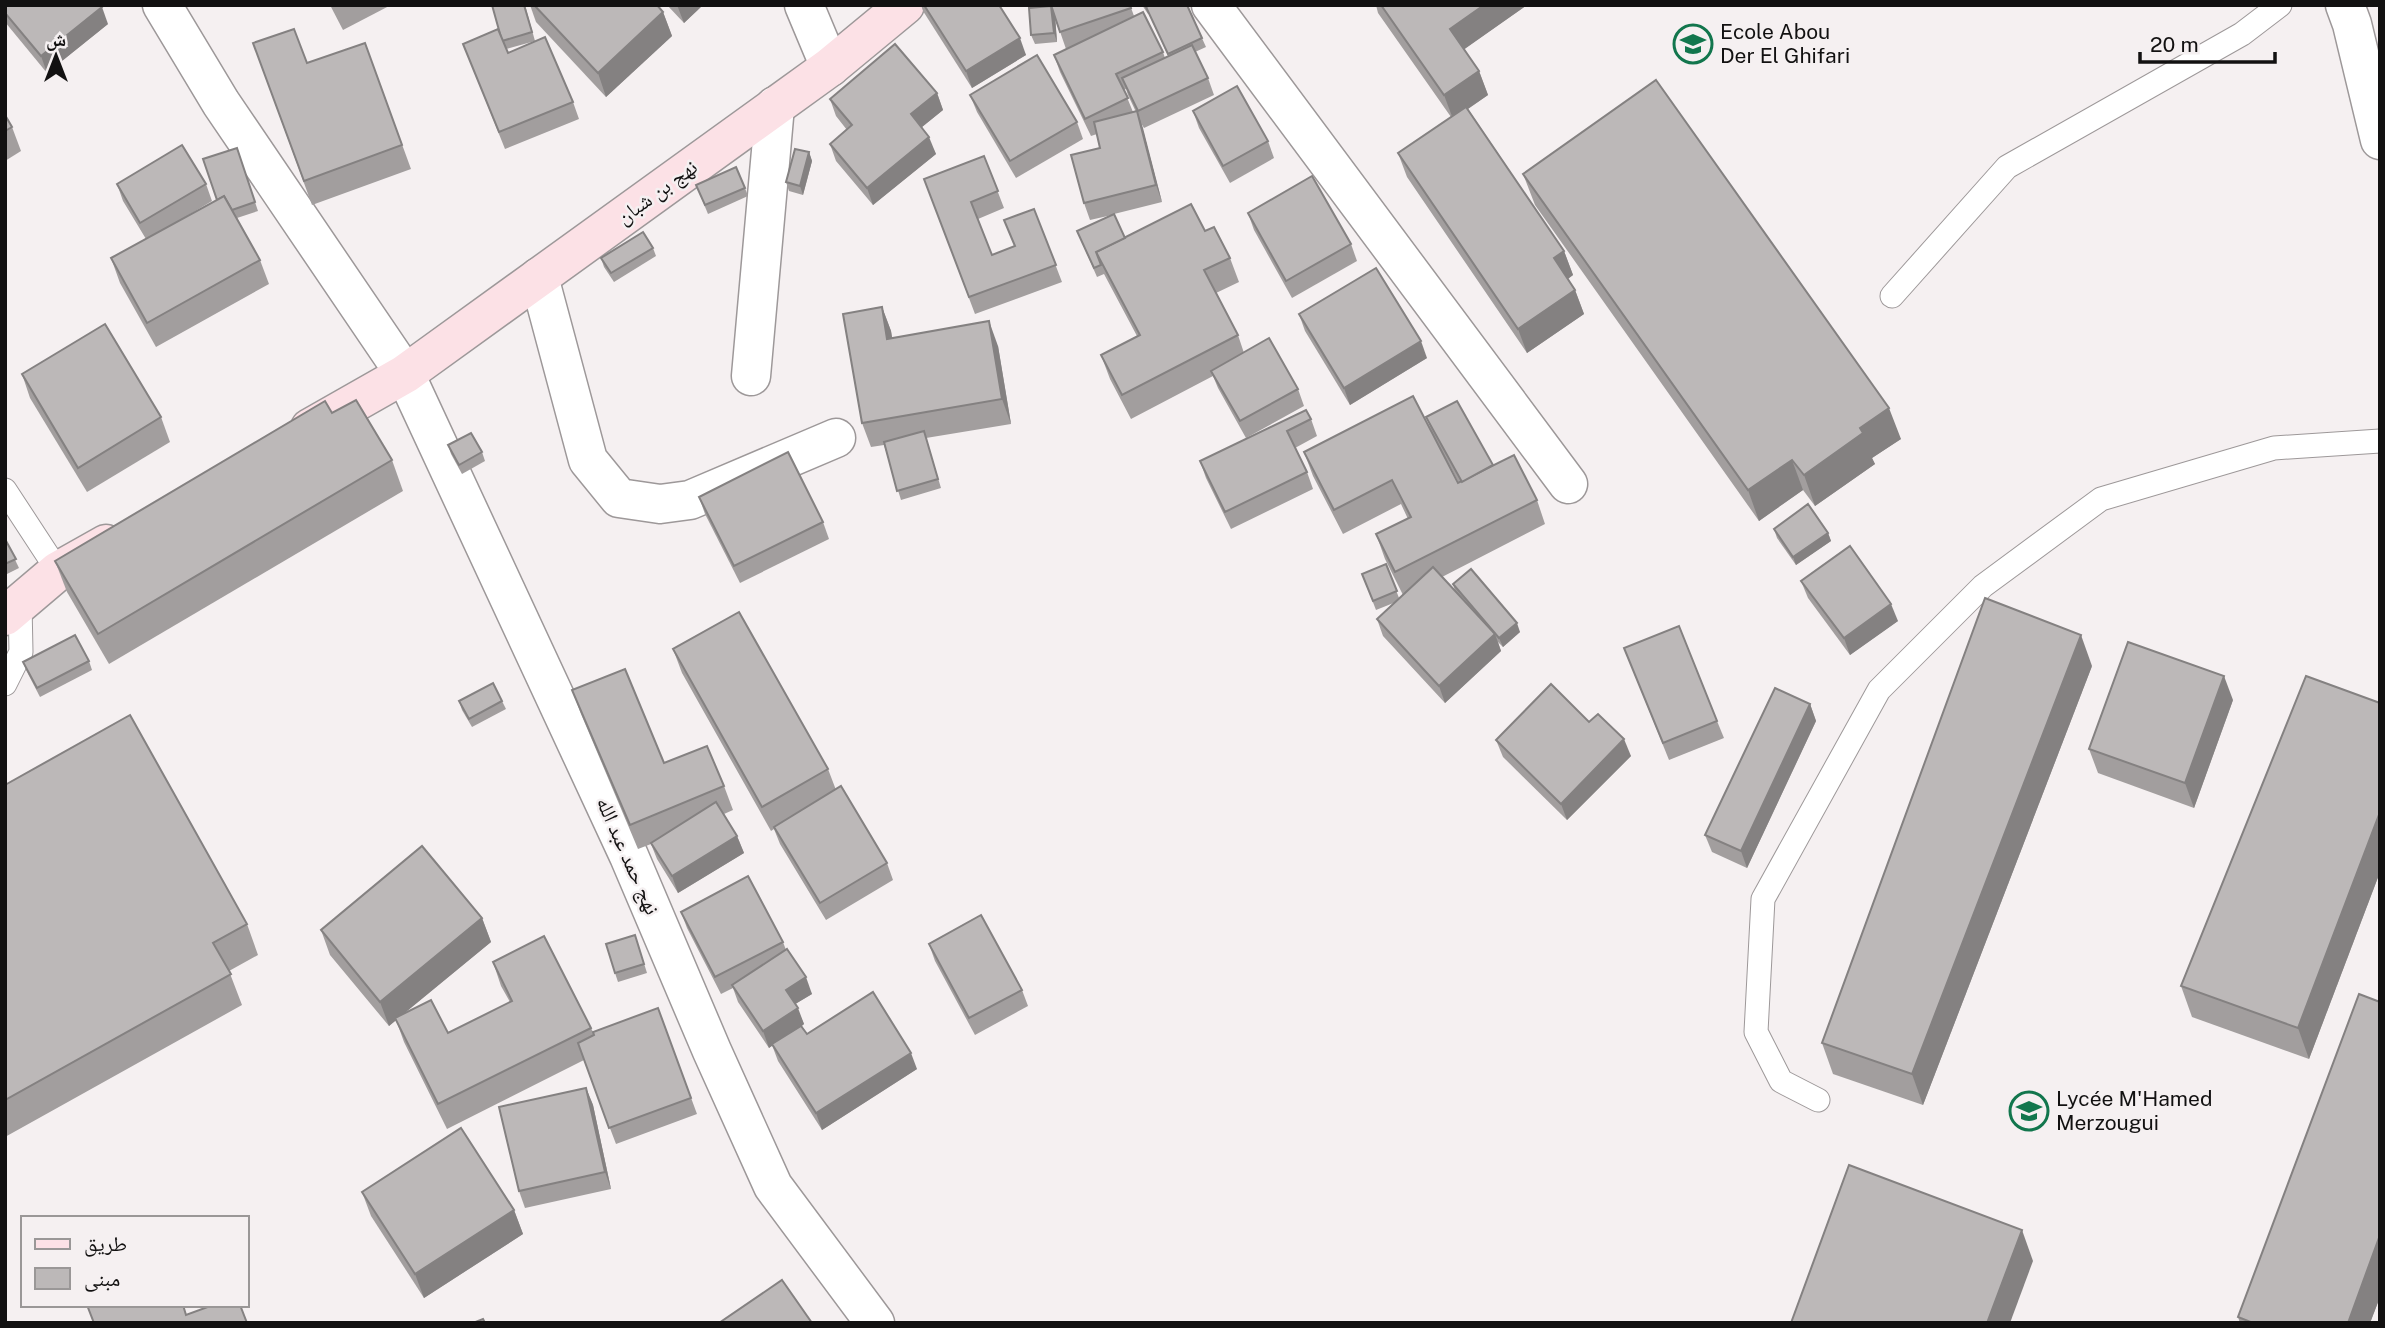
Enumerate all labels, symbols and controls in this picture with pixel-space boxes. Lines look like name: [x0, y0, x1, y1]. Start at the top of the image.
place label: Ecole Abou Der El Ghifari: [1720, 19, 1850, 68]
north arrow: [21, 21, 91, 91]
scale bar: [2140, 21, 2275, 65]
school or university icon: Ecole Abou Der El Ghifari: [1672, 23, 1714, 65]
text: ش: [46, 28, 66, 51]
text: 20 m: [2150, 32, 2199, 57]
street label: نهج بن شبان: [611, 154, 703, 230]
street label: نهج حمد عبد الله: [591, 793, 665, 919]
place label: Lycée M'Hamed Merzougui: [2056, 1086, 2212, 1135]
school or university icon: Lycée M'Hamed Merzougui: [2008, 1090, 2050, 1132]
legend: [21, 1216, 248, 1307]
text: طريق: [84, 1231, 127, 1257]
text: مبنى: [84, 1266, 120, 1292]

